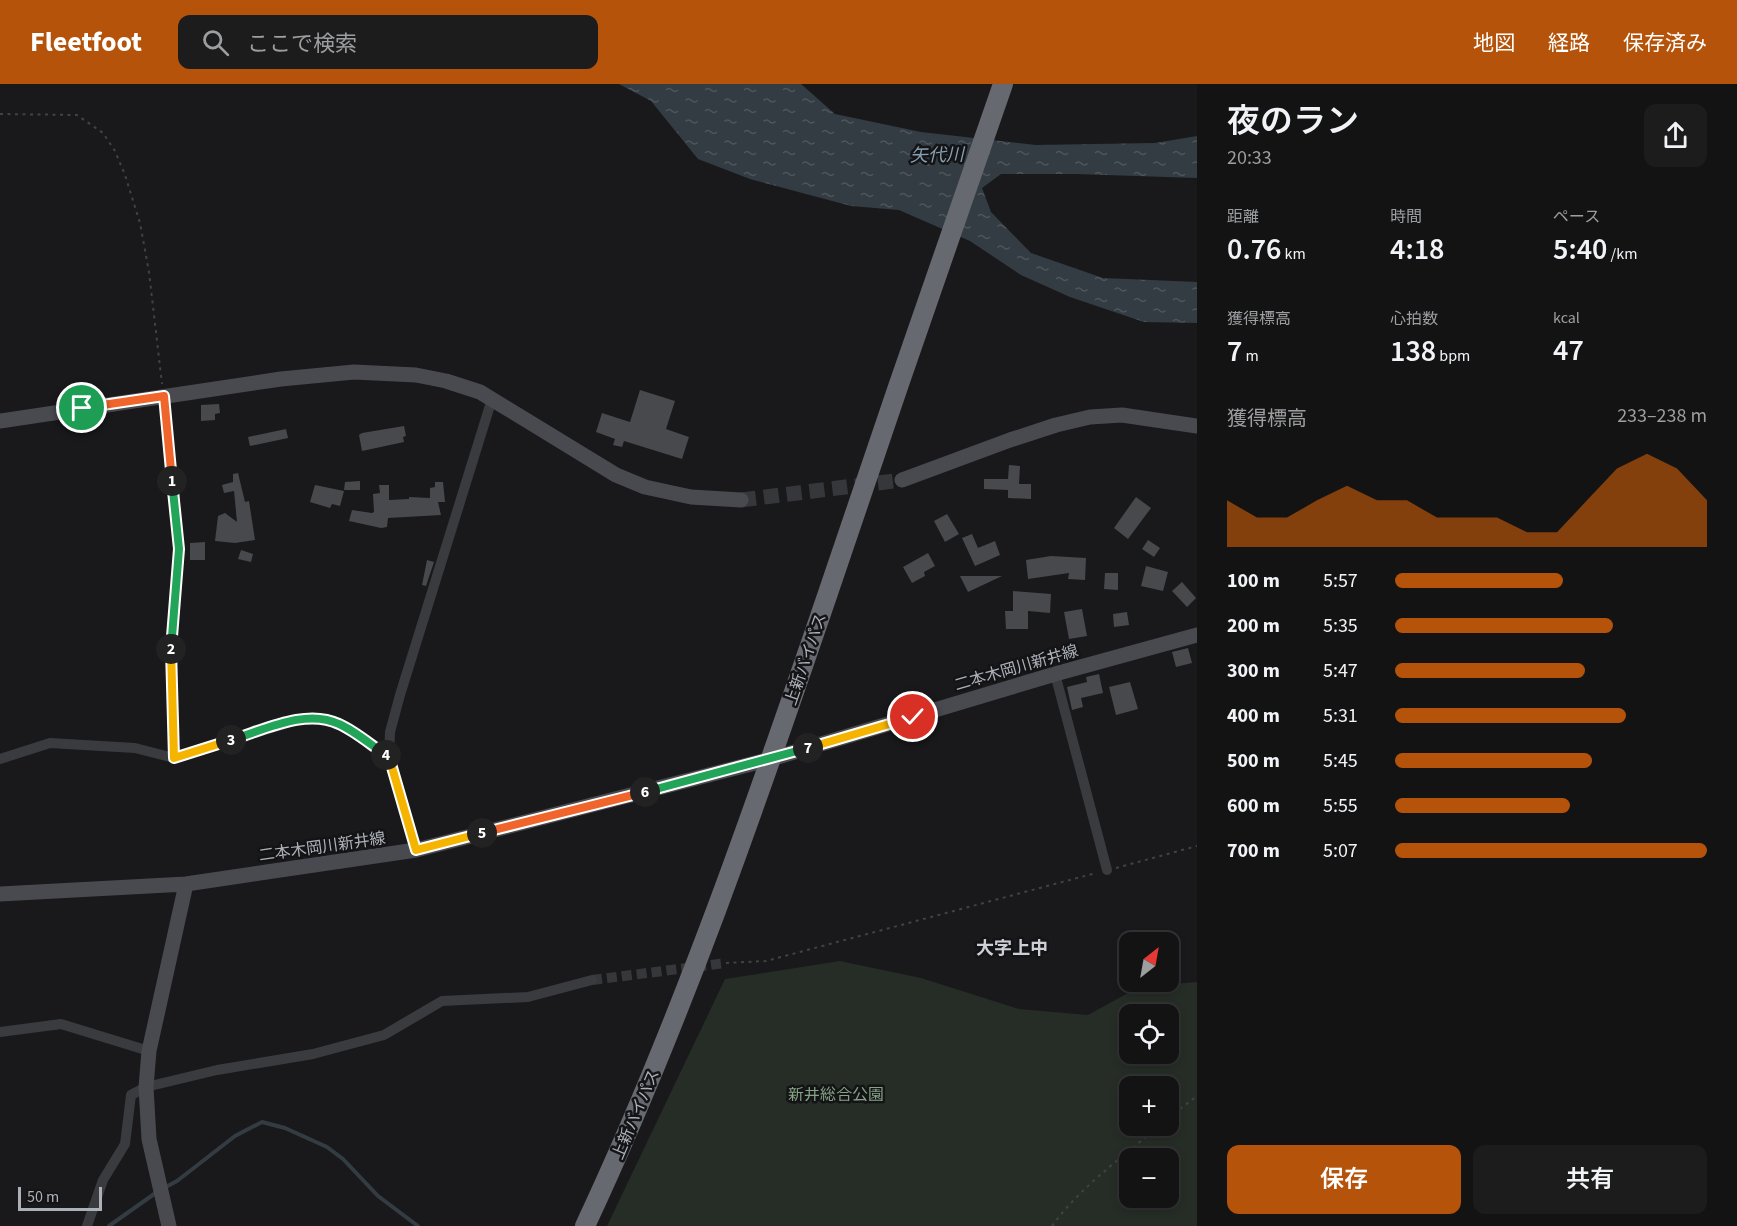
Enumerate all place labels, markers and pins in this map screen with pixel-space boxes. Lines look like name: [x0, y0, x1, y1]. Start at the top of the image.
pin: [56, 382, 107, 433]
pin: 1: [157, 466, 187, 496]
pin: 2: [156, 634, 186, 664]
pin: [887, 691, 938, 742]
pin: 3: [216, 725, 246, 755]
pin: 7: [793, 733, 823, 763]
pin: 4: [371, 740, 401, 770]
pin: 6: [630, 777, 660, 807]
pin: 5: [467, 818, 497, 848]

